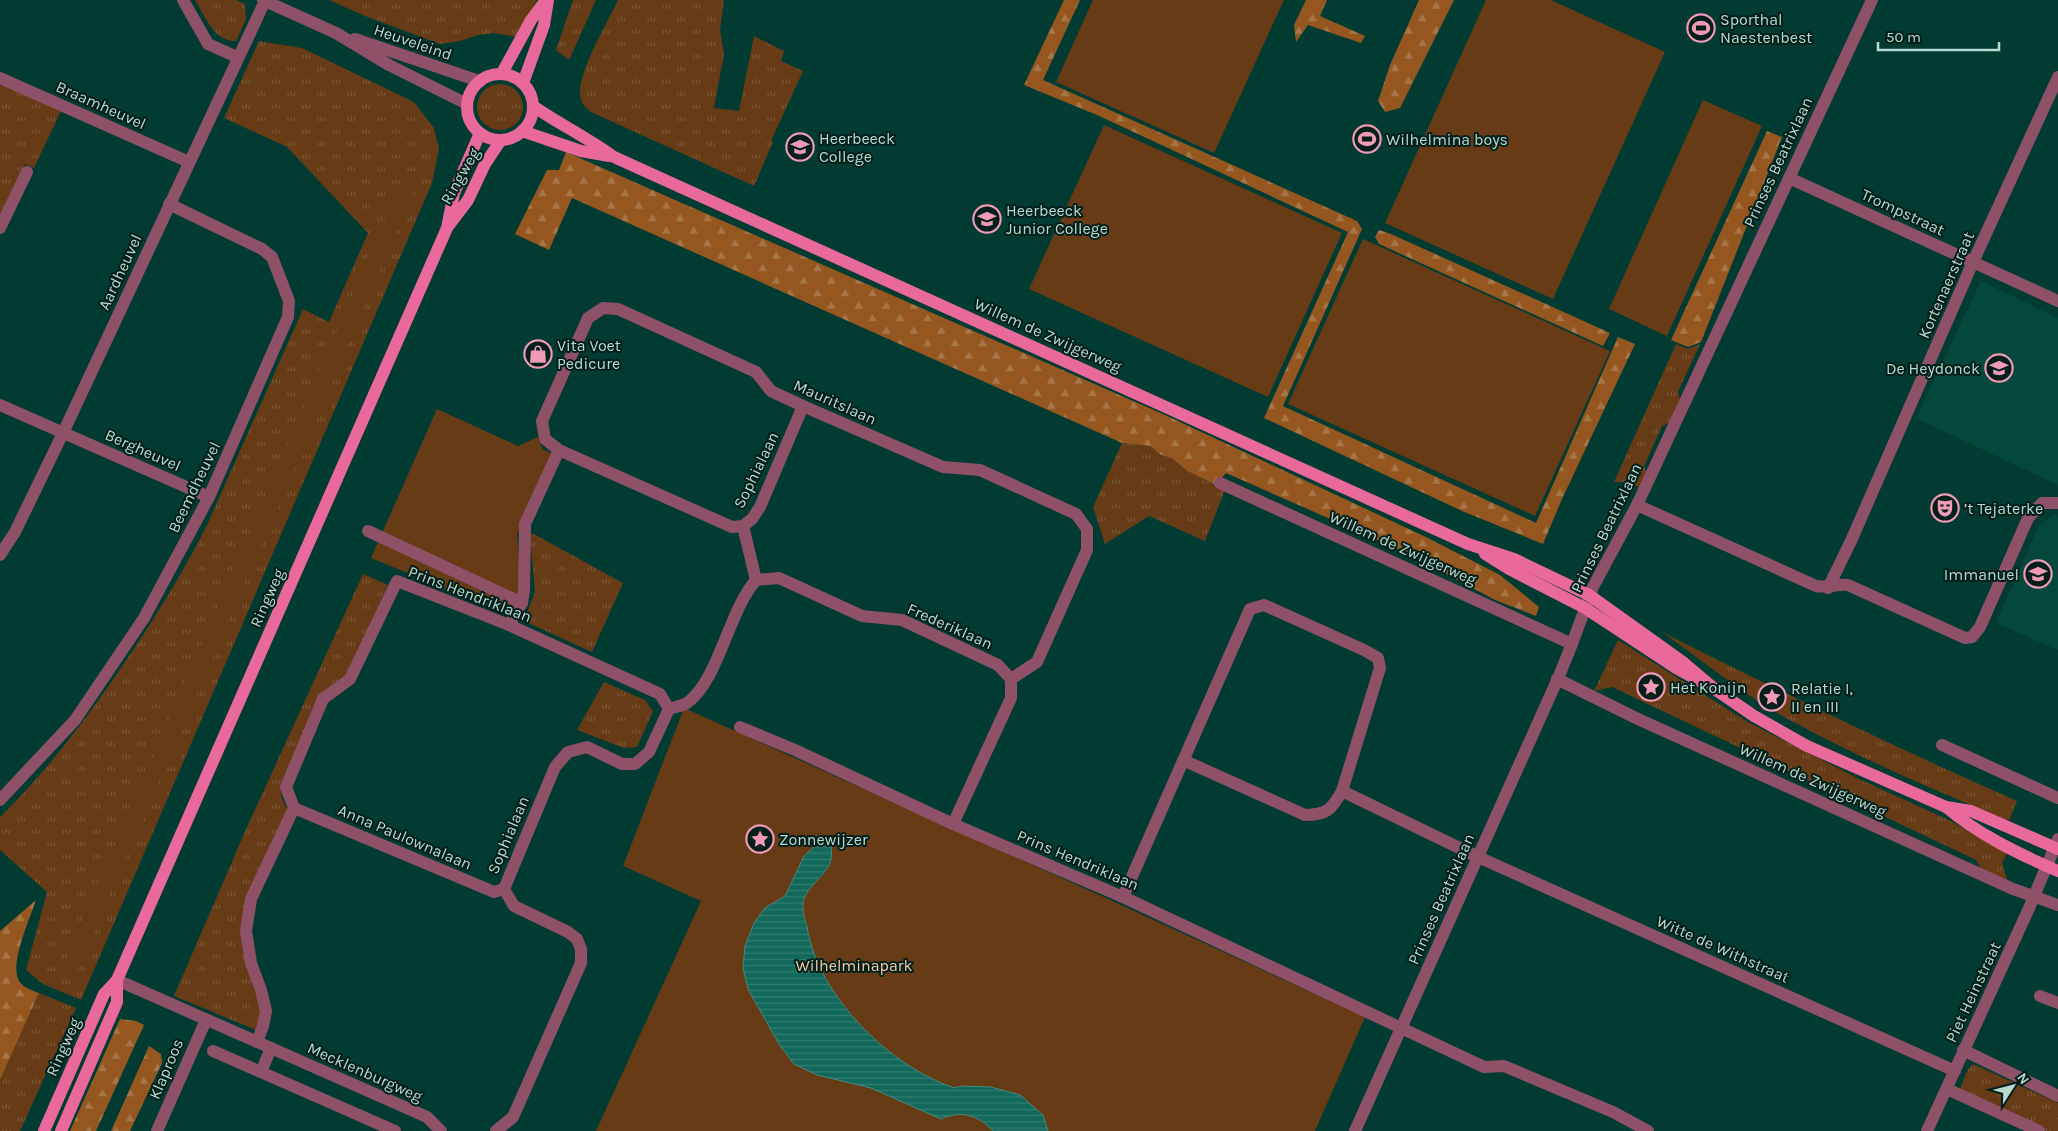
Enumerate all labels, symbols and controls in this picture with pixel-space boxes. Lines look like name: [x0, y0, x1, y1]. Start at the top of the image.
place label: Sporthal Naestenbest: [1720, 10, 1812, 47]
sports icon: Sporthal Naestenbest: [1686, 13, 1716, 43]
street label: Heuveleind: [371, 20, 455, 64]
scale bar: [1878, 20, 1999, 52]
text: 50 m: [1886, 28, 1921, 46]
street label: Braamheuvel: [53, 77, 149, 133]
street label: Prinses Beatrixlaan: [1740, 94, 1816, 230]
sports icon: Wilhelmina boys: [1352, 124, 1382, 154]
place label: Heerbeeck College: [819, 129, 895, 166]
place label: Wilhelmina boys: [1386, 130, 1508, 149]
school or university icon: Heerbeeck College: [785, 132, 815, 162]
street label: Ringweg: [436, 144, 484, 208]
street label: Trompstraat: [1858, 184, 1948, 240]
place label: Heerbeeck Junior College: [1006, 201, 1108, 238]
school or university icon: Heerbeeck Junior College: [972, 204, 1002, 234]
street label: Kortenaerstraat: [1914, 229, 1978, 341]
street label: Aardheuvel: [94, 231, 146, 313]
street label: Willem de Zwijgerweg: [971, 294, 1125, 376]
place label: Vita Voet Pedicure: [557, 336, 621, 373]
shop icon: Vita Voet Pedicure: [523, 339, 553, 369]
school or university icon: De Heydonck: [1984, 353, 2014, 383]
place label: De Heydonck: [1886, 359, 1980, 378]
street label: Mauritslaan: [791, 375, 879, 429]
street label: Bergheuvel: [102, 425, 184, 475]
street label: Sophialaan: [729, 429, 783, 511]
street label: Beemdheuvel: [164, 438, 224, 536]
street label: Prinses Beatrixlaan: [1566, 460, 1646, 596]
theatre icon: ’t Tejaterke: [1930, 493, 1960, 523]
place label: ’t Tejaterke: [1964, 499, 2043, 518]
street label: Willem de Zwijgerweg: [1326, 507, 1480, 589]
school or university icon: Immanuel: [2023, 559, 2053, 589]
street label: Prins Hendriklaan: [406, 562, 534, 626]
place label: Immanuel: [1944, 565, 2019, 584]
street label: Ringweg: [246, 566, 288, 630]
street label: Frederiklaan: [904, 599, 996, 653]
place icon: Het Konijn: [1636, 672, 1666, 702]
place label: Het Konijn: [1670, 678, 1746, 697]
place label: Relatie I, II en III: [1791, 679, 1853, 716]
place icon: Relatie I, II en III: [1757, 682, 1787, 712]
street label: Willem de Zwijgerweg: [1736, 739, 1890, 821]
street label: Sophialaan: [483, 793, 533, 877]
street label: Anna Paulownalaan: [335, 800, 475, 874]
place icon: Zonnewijzer: [745, 824, 775, 854]
street label: Prins Hendriklaan: [1014, 826, 1142, 894]
place label: Zonnewijzer: [779, 830, 868, 849]
street label: Prinses Beatrixlaan: [1404, 831, 1478, 967]
street label: Witte de Withstraat: [1654, 911, 1792, 987]
street label: Piet Heinstraat: [1941, 939, 2005, 1045]
park label: Wilhelminapark: [795, 956, 913, 975]
street label: Ringweg: [42, 1015, 84, 1079]
street label: Klaproos: [145, 1036, 187, 1102]
street label: Mecklenburgweg: [305, 1038, 425, 1106]
north arrow: [1988, 1061, 2038, 1111]
text: N: [2013, 1070, 2033, 1088]

